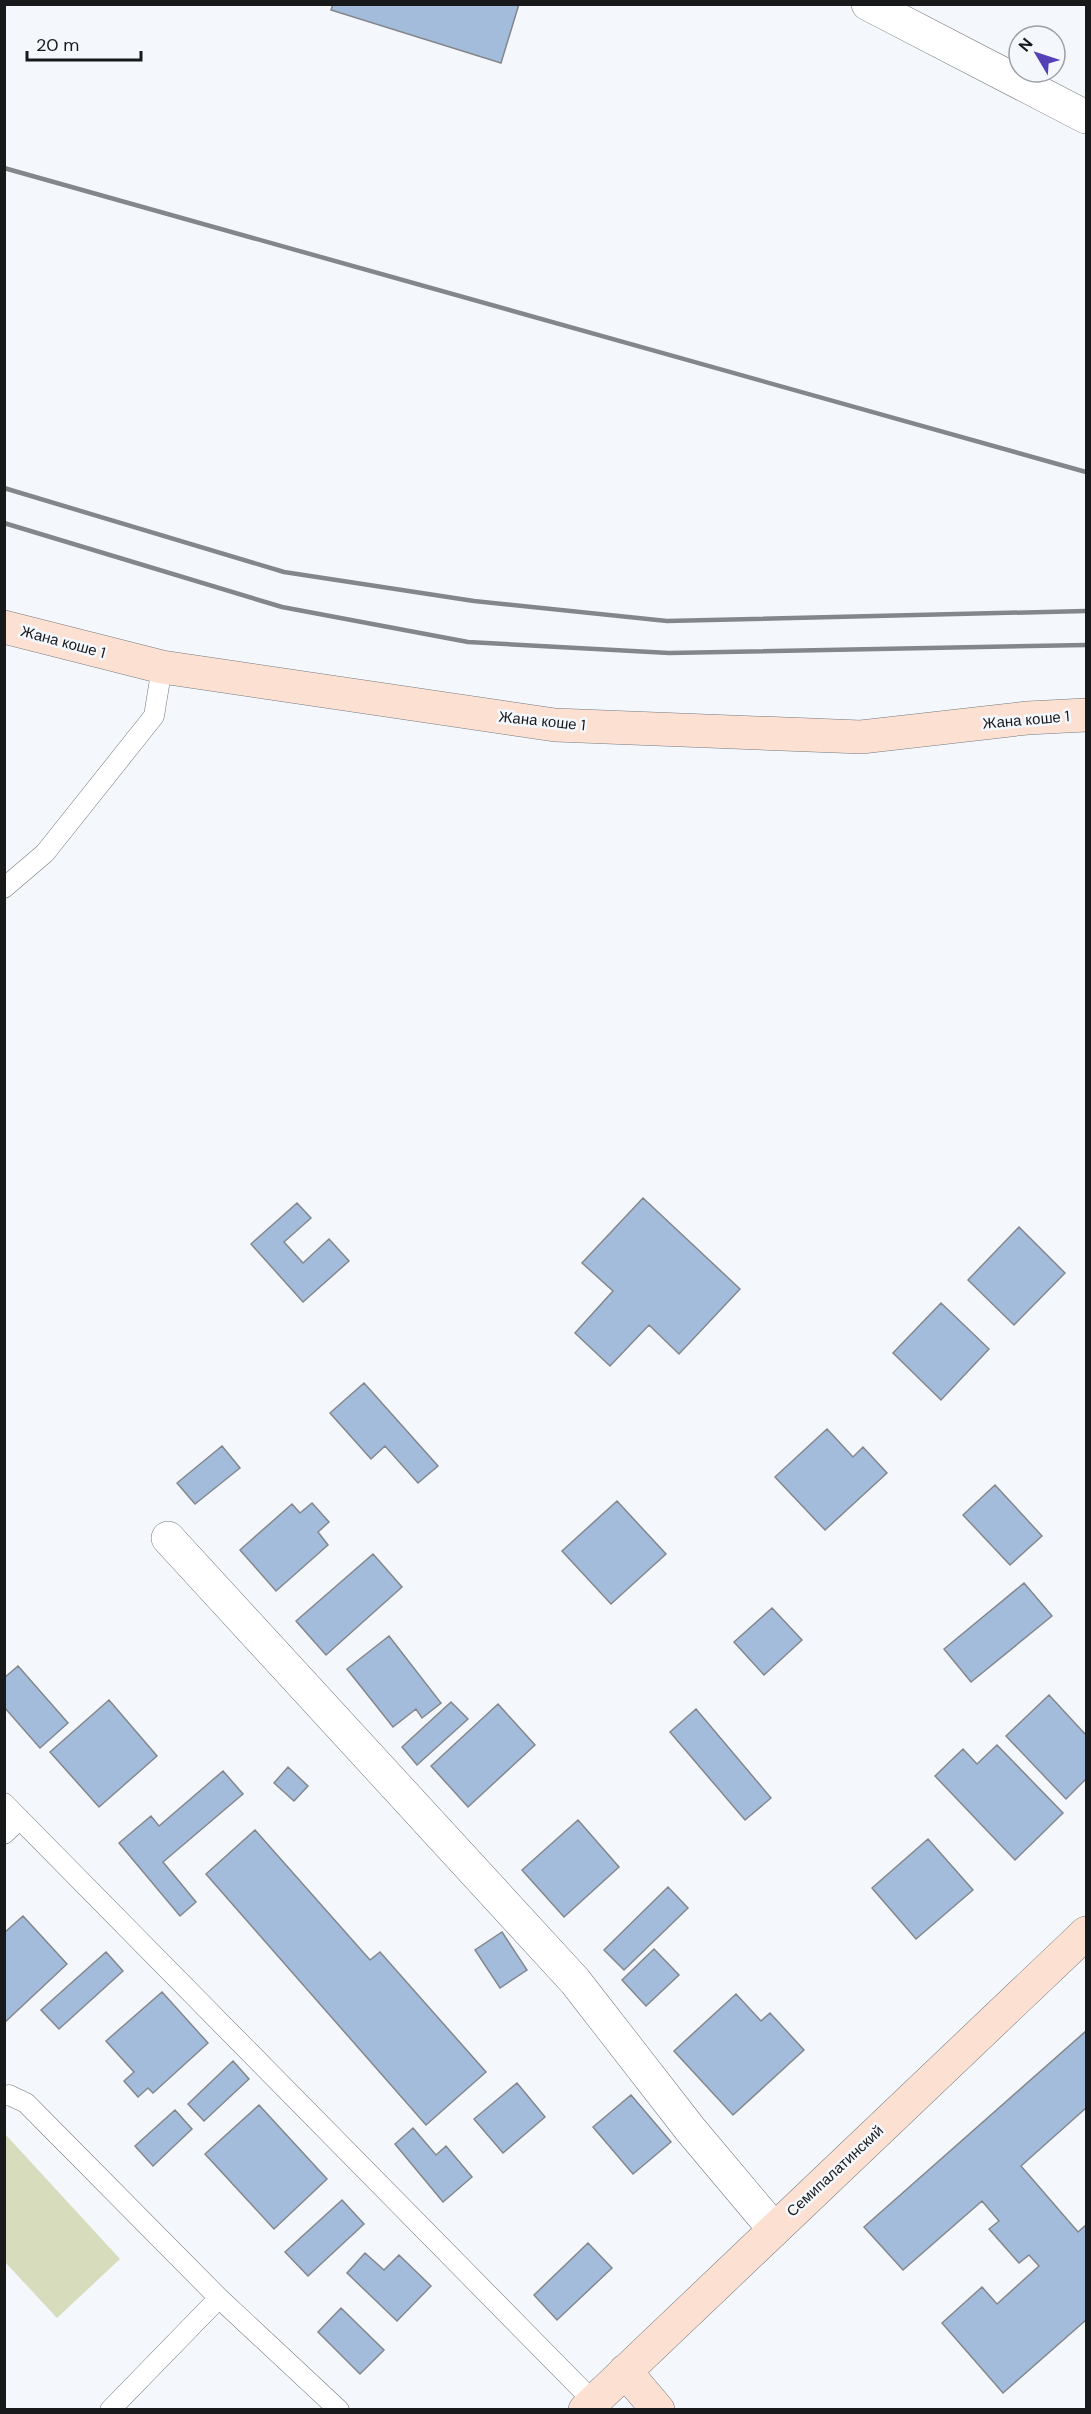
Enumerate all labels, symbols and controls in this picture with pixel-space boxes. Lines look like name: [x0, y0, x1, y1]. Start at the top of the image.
scale bar: [27, 24, 141, 62]
north arrow: [1007, 24, 1067, 84]
text: 20 m: [36, 33, 79, 57]
text: N: [1014, 34, 1038, 56]
street label: Жана коше 1: [18, 621, 108, 663]
street label: Жана коше 1: [982, 706, 1070, 734]
street label: Жана коше 1: [498, 707, 586, 735]
street label: Семипалатинский: [782, 2121, 888, 2221]

